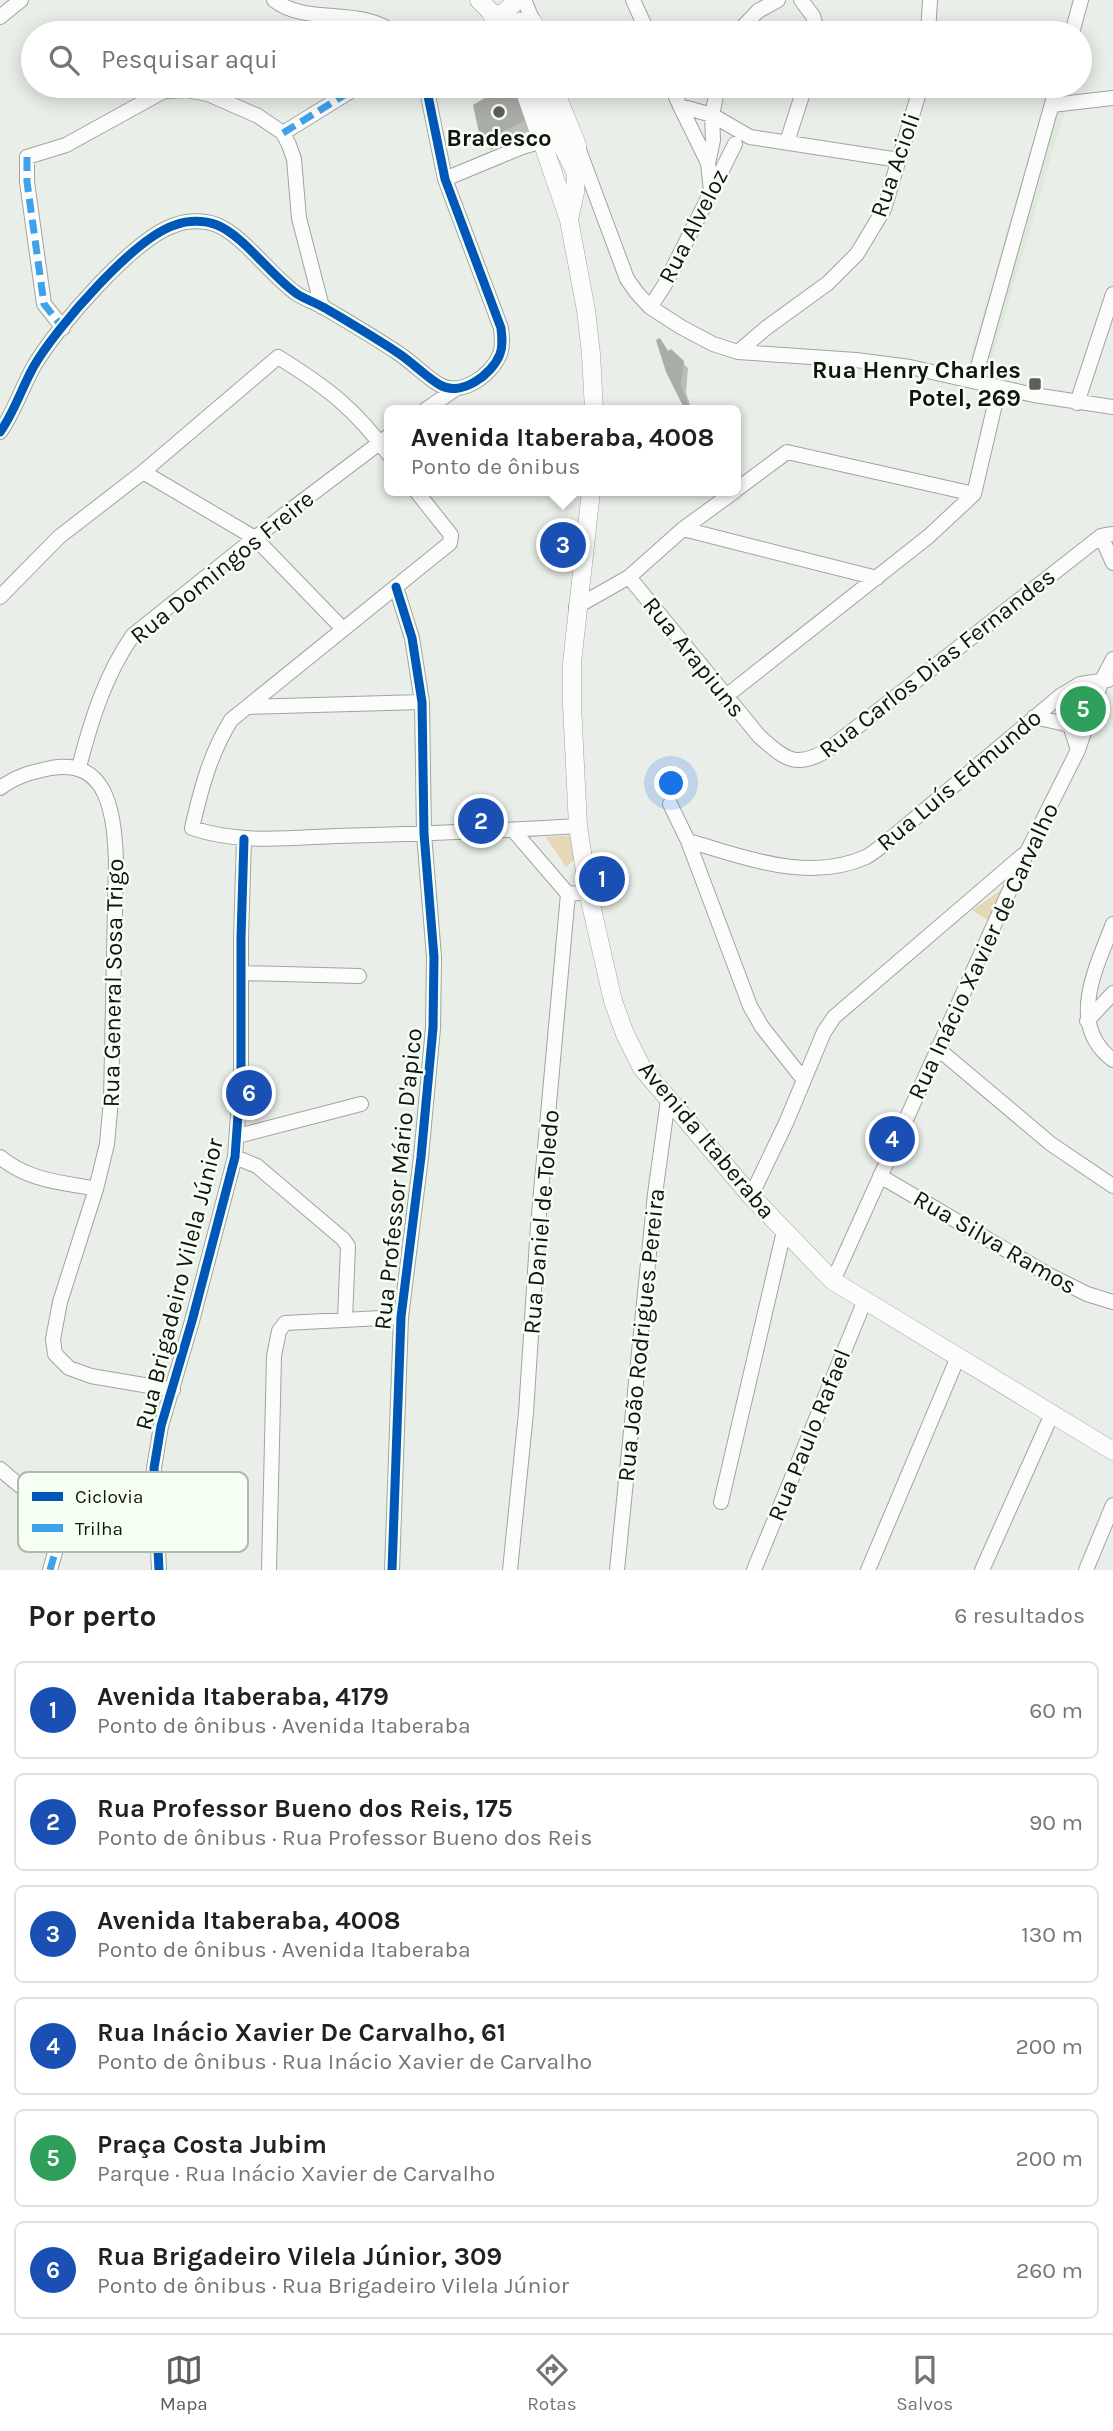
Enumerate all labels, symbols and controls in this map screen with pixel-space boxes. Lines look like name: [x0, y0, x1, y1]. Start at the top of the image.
search box: [21, 21, 1092, 98]
icon: search: [45, 41, 83, 79]
text: Pesquisar aqui: [101, 44, 278, 75]
marker: Bradesco: [491, 104, 507, 120]
street label: Rua Acioli: [864, 109, 926, 221]
place label: Bradesco: [446, 124, 552, 152]
street label: Rua Alveloz: [652, 164, 734, 288]
place label: Rua Henry Charles Potel, 269: [812, 356, 1021, 412]
marker: Rua Henry Charles Potel, 269: [1027, 376, 1043, 392]
popup: [384, 405, 741, 496]
text: Avenida Itaberaba, 4008: [411, 422, 714, 453]
text: Ponto de ônibus: [411, 453, 580, 480]
street label: Rua Domingos Freire: [125, 484, 319, 650]
pin: 3: [540, 519, 586, 571]
street label: Rua Carlos Dias Fernandes: [813, 562, 1061, 764]
street label: Rua Arapiuns: [637, 591, 751, 723]
pin: 5: [1060, 683, 1106, 735]
street label: Rua Luís Edmundo: [871, 703, 1047, 857]
your location: [654, 766, 688, 800]
pin: 2: [458, 795, 504, 847]
street label: Rua Inácio Xavier de Carvalho: [902, 798, 1064, 1104]
pin: 1: [579, 853, 625, 905]
street label: Rua General Sosa Trigo: [97, 858, 129, 1108]
street label: Rua Professor Mário D'apico: [368, 1027, 428, 1331]
street label: Avenida Itaberaba: [633, 1055, 781, 1225]
pin: 6: [226, 1067, 272, 1119]
street label: Rua Daniel de Toledo: [517, 1108, 565, 1336]
pin: 4: [869, 1113, 915, 1165]
street label: Rua Brigadeiro Vilela Júnior: [129, 1135, 229, 1433]
street label: Rua Silva Ramos: [909, 1184, 1081, 1300]
street label: Rua João Rodrigues Pereira: [612, 1187, 670, 1483]
street label: Rua Paulo Rafael: [762, 1345, 856, 1525]
legend: [18, 1472, 248, 1552]
text: Ciclovia: [75, 1486, 144, 1508]
text: Trilha: [75, 1518, 123, 1540]
text: Por perto: [28, 1598, 157, 1634]
text: 6 resultados: [954, 1602, 1085, 1629]
text: Avenida Itaberaba, 4179: [97, 1681, 389, 1712]
text: 1: [49, 1697, 57, 1724]
text: 60 m: [1029, 1697, 1083, 1724]
text: Ponto de ônibus · Avenida Itaberaba: [97, 1712, 471, 1739]
text: Rua Professor Bueno dos Reis, 175: [97, 1793, 513, 1824]
text: 2: [46, 1809, 60, 1836]
text: 90 m: [1029, 1809, 1083, 1836]
text: Ponto de ônibus · Rua Professor Bueno dos Reis: [97, 1824, 592, 1851]
text: Avenida Itaberaba, 4008: [97, 1905, 401, 1936]
text: 3: [46, 1921, 60, 1948]
text: 130 m: [1021, 1921, 1083, 1948]
text: Ponto de ônibus · Avenida Itaberaba: [97, 1936, 471, 1963]
text: Rua Inácio Xavier De Carvalho, 61: [97, 2017, 506, 2048]
text: 4: [46, 2033, 60, 2060]
text: 200 m: [1015, 2033, 1083, 2060]
text: Ponto de ônibus · Rua Inácio Xavier de Carvalho: [97, 2048, 592, 2075]
text: Praça Costa Jubim: [97, 2129, 327, 2160]
text: 5: [46, 2145, 60, 2172]
text: 200 m: [1015, 2145, 1083, 2172]
text: Parque · Rua Inácio Xavier de Carvalho: [97, 2160, 495, 2187]
text: Rua Brigadeiro Vilela Júnior, 309: [97, 2241, 502, 2272]
text: 6: [46, 2257, 60, 2284]
text: 260 m: [1016, 2257, 1083, 2284]
text: Ponto de ônibus · Rua Brigadeiro Vilela Júnior: [97, 2272, 569, 2299]
tab: Mapa: [160, 2351, 208, 2415]
tab: Rotas: [527, 2351, 577, 2415]
tab: Salvos: [896, 2351, 953, 2415]

